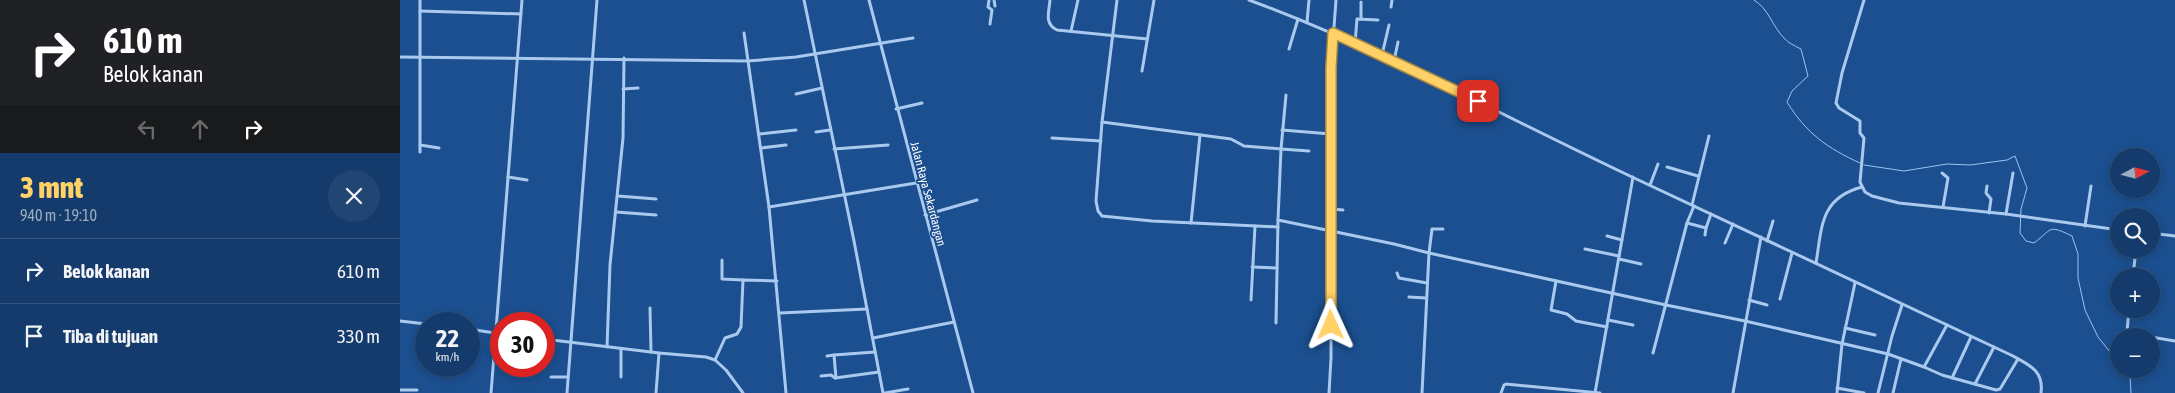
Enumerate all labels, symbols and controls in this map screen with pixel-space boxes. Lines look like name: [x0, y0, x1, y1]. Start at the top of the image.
icon: right: [20, 20, 85, 85]
text: 610 m: [103, 20, 182, 60]
text: Belok kanan: [103, 61, 204, 87]
pin: [1457, 80, 1499, 122]
icon: arrive: [1464, 87, 1492, 115]
icon: left: [133, 115, 161, 143]
icon: ahead: [186, 115, 214, 143]
icon: right: [239, 115, 267, 143]
street label: Jalan Raya Sekardangan: [907, 140, 949, 248]
north arrow: [2110, 148, 2160, 198]
map controls: [2110, 148, 2160, 378]
text: 3 mnt: [20, 170, 83, 204]
button: close: [328, 170, 380, 222]
text: 940 m · 19:10: [20, 206, 97, 224]
button: search: [2110, 208, 2160, 258]
icon: right: [20, 257, 48, 285]
text: Belok kanan: [63, 260, 150, 282]
text: 610 m: [337, 260, 380, 282]
button: +: [2110, 268, 2160, 318]
position arrow: [1304, 298, 1356, 350]
speed limit sign: 30: [490, 312, 555, 377]
icon: arrive: [20, 322, 48, 350]
text: 22: [436, 324, 459, 352]
text: Tiba di tujuan: [63, 325, 158, 347]
text: 330 m: [337, 325, 380, 347]
button: −: [2110, 328, 2160, 378]
text: km/h: [436, 350, 459, 364]

